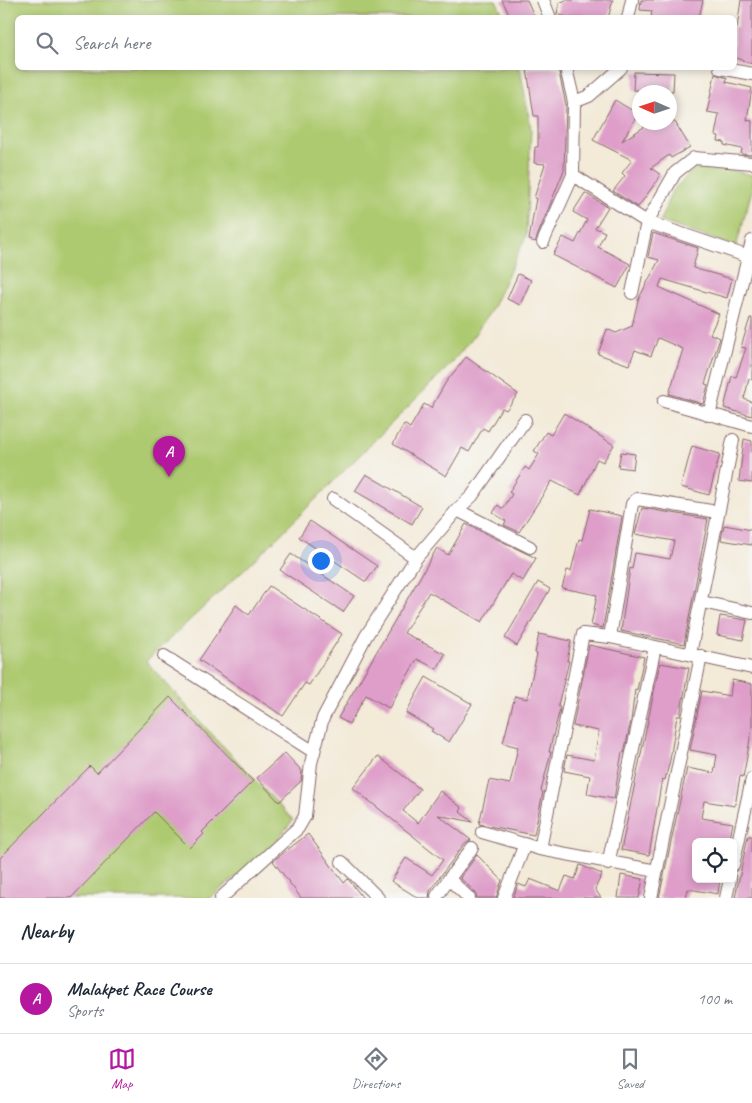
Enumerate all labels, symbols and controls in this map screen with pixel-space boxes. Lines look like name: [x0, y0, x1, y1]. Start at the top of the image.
search box: [15, 15, 737, 70]
icon: search: [33, 29, 61, 57]
text: Search here: [73, 31, 150, 55]
north arrow: [632, 85, 677, 130]
pin: A: [153, 436, 185, 477]
your location: [308, 548, 334, 574]
map controls: [692, 838, 737, 883]
button: locate: [692, 838, 737, 883]
text: Nearby: [20, 918, 73, 944]
text: Malakpet Race Course: [67, 977, 212, 1001]
text: A: [32, 989, 40, 1009]
text: 100 m: [698, 989, 732, 1009]
text: Sports: [67, 1001, 103, 1021]
tab: Map: [108, 1045, 136, 1092]
tab: Directions: [352, 1045, 400, 1092]
tab: Saved: [616, 1045, 644, 1092]

